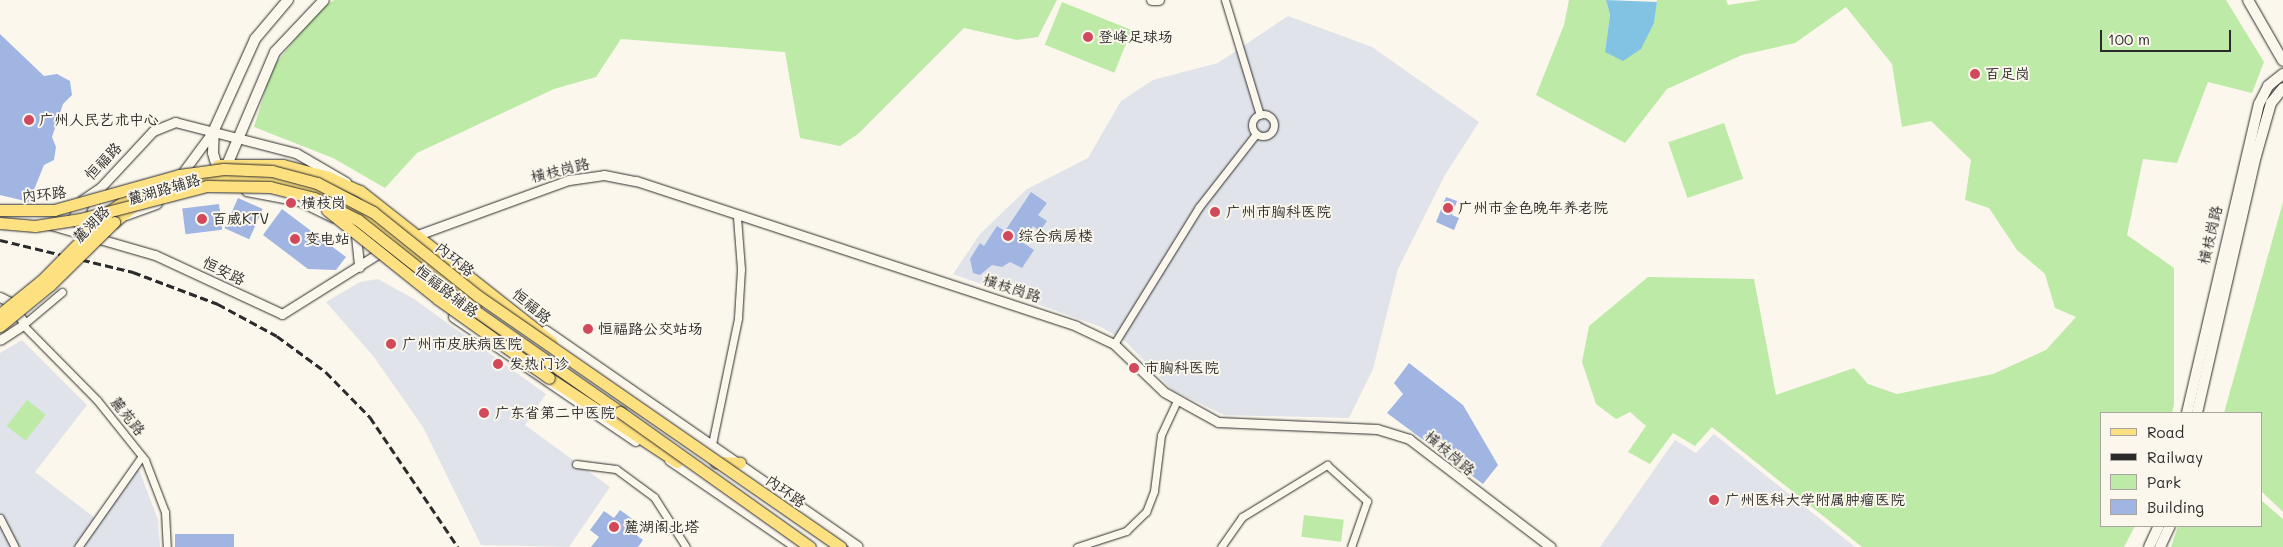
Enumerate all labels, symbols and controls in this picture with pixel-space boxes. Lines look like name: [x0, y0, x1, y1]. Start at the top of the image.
scale bar: [2103, 20, 2234, 52]
place label: 登峰足球场: [1098, 28, 1173, 46]
text: 100 m: [2108, 29, 2150, 49]
marker: 登峰足球场: [1082, 31, 1094, 43]
place label: 百足岗: [1985, 65, 2030, 83]
marker: 百足岗: [1969, 68, 1981, 80]
place label: 广州人民艺术中心: [39, 111, 159, 129]
marker: 广州人民艺术中心: [23, 114, 35, 126]
street label: 恒福路: [81, 139, 125, 183]
street label: 横枝岗路: [529, 154, 591, 186]
street label: 麓湖路辅路: [125, 170, 203, 208]
street label: 内环路: [21, 183, 67, 205]
place label: 横枝岗: [301, 194, 346, 212]
marker: 横枝岗: [285, 197, 297, 209]
place label: 广州市金色晚年养老院: [1458, 199, 1608, 217]
street label: 麓湖路: [69, 202, 113, 246]
marker: 广州市金色晚年养老院: [1442, 202, 1454, 214]
place label: 广州市胸科医院: [1226, 203, 1331, 221]
street label: 横枝岗路: [2194, 204, 2226, 266]
marker: 广州市胸科医院: [1208, 205, 1222, 219]
place label: 百威KTV: [212, 210, 269, 228]
marker: 百威KTV: [196, 213, 208, 225]
place label: 综合病房楼: [1018, 227, 1093, 245]
place label: 变电站: [305, 230, 350, 248]
marker: 综合病房楼: [1002, 230, 1014, 242]
marker: 变电站: [289, 233, 301, 245]
street label: 内环路: [432, 238, 478, 280]
street label: 恒安路: [200, 253, 248, 289]
street label: 恒福路辅路: [412, 261, 482, 321]
street label: 横枝岗路: [981, 270, 1043, 306]
street label: 恒福路: [509, 285, 555, 327]
place label: 恒福路公交站场: [598, 320, 703, 338]
marker: 恒福路公交站场: [582, 323, 594, 335]
place label: 广州市皮肤病医院: [402, 335, 522, 353]
marker: 广州市皮肤病医院: [384, 337, 398, 351]
place label: 发热门诊: [509, 355, 569, 373]
marker: 发热门诊: [491, 357, 505, 371]
place label: 市胸科医院: [1144, 359, 1219, 377]
marker: 市胸科医院: [1128, 362, 1140, 374]
street label: 麓苑路: [107, 393, 149, 439]
place label: 广东省第二中医院: [495, 404, 615, 422]
marker: 广东省第二中医院: [477, 406, 491, 420]
legend: [2100, 412, 2263, 527]
text: Road: [2147, 422, 2184, 442]
street label: 横枝岗路: [1421, 427, 1479, 479]
text: Railway: [2147, 447, 2203, 467]
street label: 内环路: [762, 471, 810, 511]
text: Park: [2147, 472, 2181, 492]
place label: 广州医科大学附属肿瘤医院: [1725, 491, 1905, 509]
marker: 广州医科大学附属肿瘤医院: [1707, 493, 1721, 507]
text: Building: [2147, 497, 2204, 517]
place label: 麓湖阁北塔: [624, 518, 699, 536]
marker: 麓湖阁北塔: [608, 521, 620, 533]

